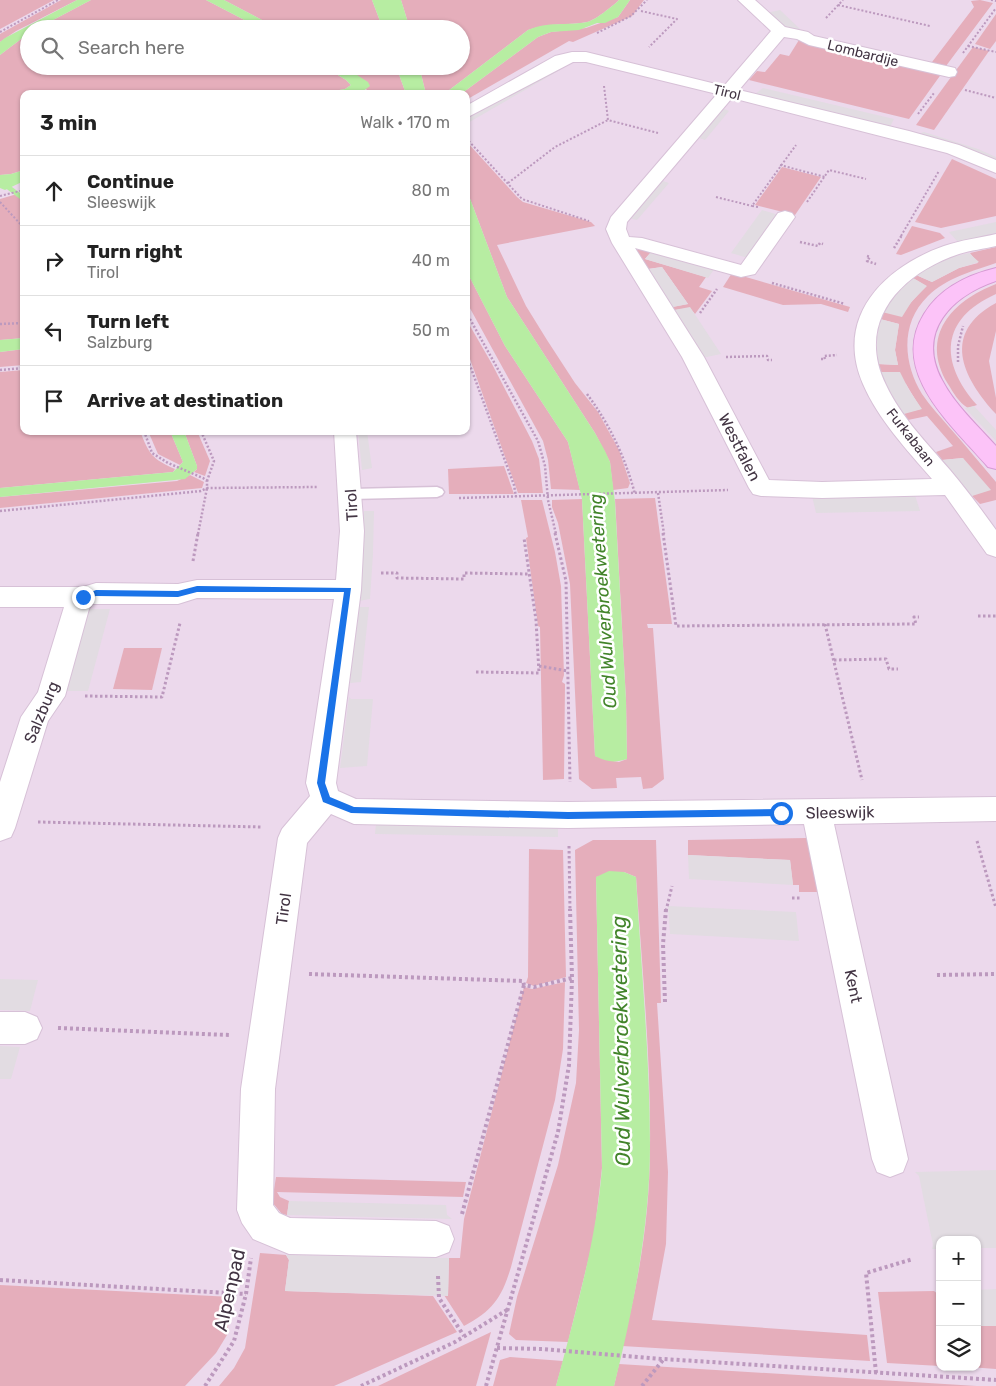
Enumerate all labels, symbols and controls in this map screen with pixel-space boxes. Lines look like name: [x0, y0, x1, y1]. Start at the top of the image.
search box: [20, 20, 470, 75]
icon: search: [38, 34, 66, 62]
text: Search here: [78, 36, 185, 59]
street label: Lombardije: [826, 36, 900, 71]
street label: Tirol: [711, 81, 743, 104]
text: 3 min: [40, 110, 97, 135]
text: Walk · 170 m: [360, 113, 450, 132]
text: Continue: [87, 170, 174, 193]
icon: ahead: [40, 177, 68, 205]
text: 80 m: [412, 181, 450, 200]
text: Sleeswijk: [87, 193, 156, 212]
text: Turn right: [87, 240, 182, 263]
icon: right: [40, 247, 68, 275]
text: 40 m: [412, 251, 450, 270]
text: Tirol: [87, 263, 119, 282]
text: Turn left: [87, 310, 169, 333]
icon: left: [40, 317, 68, 345]
text: 50 m: [412, 321, 450, 340]
text: Salzburg: [87, 333, 152, 352]
icon: arrive: [40, 387, 68, 415]
text: Arrive at destination: [87, 389, 283, 412]
street label: Furkabaan: [883, 405, 939, 470]
street label: Westfalen: [714, 410, 765, 484]
street label: Tirol: [341, 488, 362, 521]
water label: Oud Wulverbroekwetering: [585, 493, 621, 709]
route end: [72, 586, 95, 609]
street label: Salzburg: [20, 678, 63, 746]
route start: [770, 802, 793, 825]
street label: Sleeswijk: [805, 802, 875, 823]
street label: Tirol: [272, 892, 295, 926]
water label: Oud Wulverbroekwetering: [606, 915, 635, 1167]
street label: Kent: [841, 968, 866, 1005]
map controls: [936, 1236, 981, 1371]
button: +: [936, 1236, 981, 1281]
street label: Alpenpad: [209, 1247, 250, 1334]
button: −: [936, 1281, 981, 1326]
button: layers: [936, 1326, 981, 1371]

